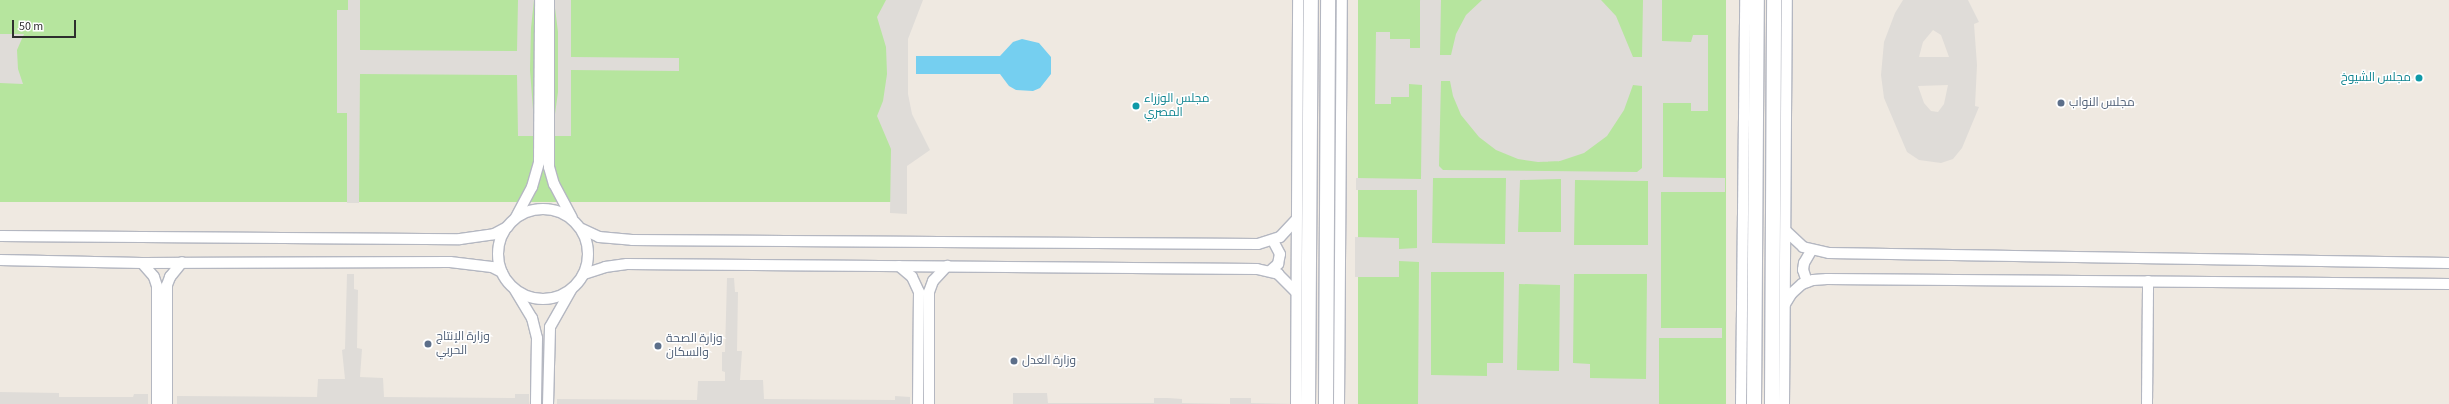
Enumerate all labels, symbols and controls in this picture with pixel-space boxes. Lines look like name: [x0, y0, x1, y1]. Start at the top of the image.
scale bar: [14, 12, 78, 38]
text: 50 m: [19, 18, 43, 35]
place label: مجلس الشيوخ: [2341, 71, 2411, 85]
marker: مجلس الشيوخ: [2414, 73, 2424, 83]
place label: مجلس الوزراء المصري: [1144, 92, 1210, 120]
place label: مجلس النواب: [2069, 96, 2135, 110]
marker: مجلس النواب: [2056, 98, 2066, 108]
marker: مجلس الوزراء المصري: [1131, 101, 1141, 111]
place label: وزارة الإنتاج الحربي: [436, 330, 490, 358]
place label: وزارة الصحة والسكان: [666, 332, 722, 360]
marker: وزارة الإنتاج الحربي: [423, 339, 433, 349]
marker: وزارة الصحة والسكان: [653, 341, 663, 351]
place label: وزارة العدل: [1022, 354, 1076, 368]
marker: وزارة العدل: [1009, 356, 1019, 366]

